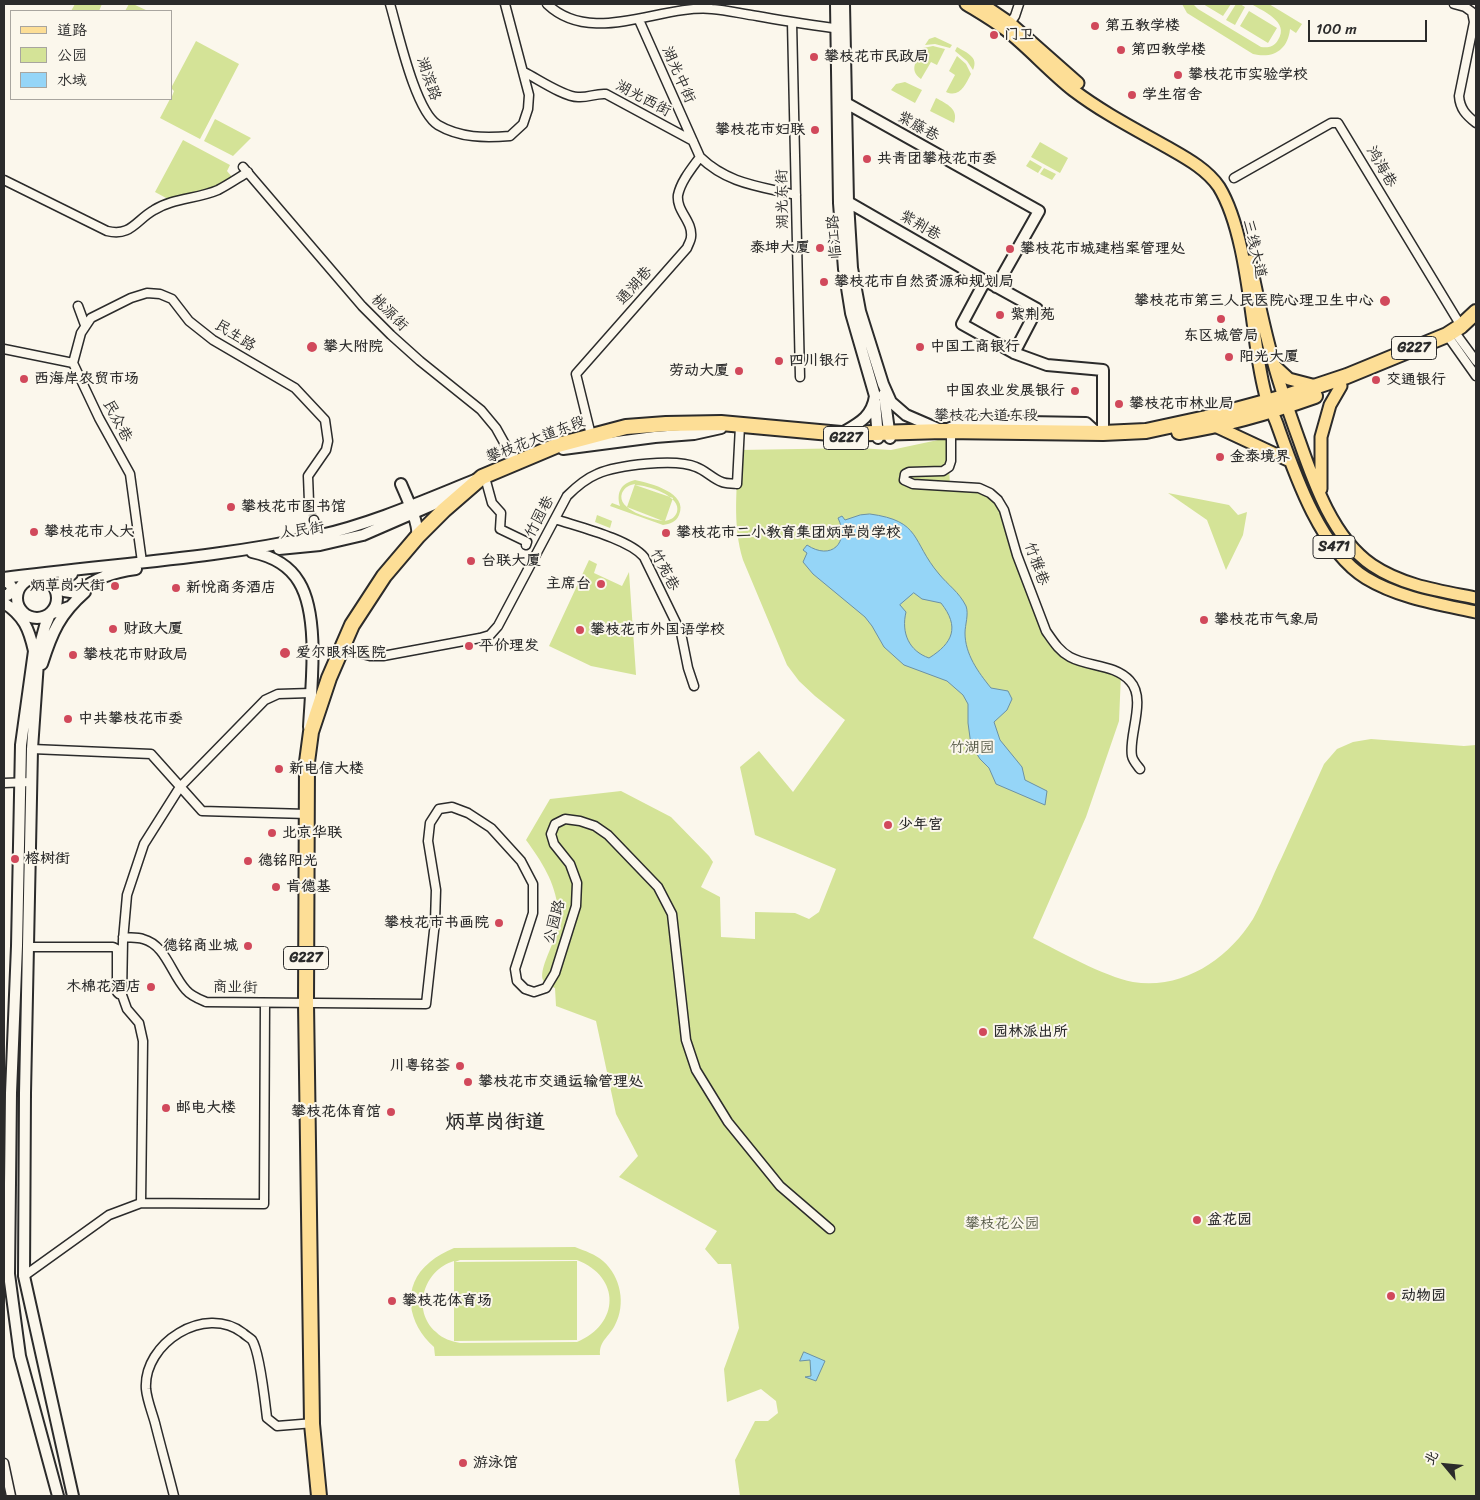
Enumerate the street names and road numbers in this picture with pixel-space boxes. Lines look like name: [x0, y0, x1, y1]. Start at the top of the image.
street label: 湖光中街: [658, 44, 698, 106]
street label: 湖滨路: [412, 55, 444, 103]
street label: 湖光西街: [612, 77, 674, 121]
street label: 紫藤巷: [894, 108, 942, 146]
street label: 鸿海巷: [1362, 143, 1400, 191]
street label: 湖光东街: [773, 169, 793, 229]
street label: 紫荆巷: [896, 207, 944, 245]
street label: 临江路: [824, 214, 846, 260]
street label: 三线大道: [1238, 218, 1270, 280]
street label: 通湖巷: [613, 263, 657, 309]
street label: 桃源街: [367, 291, 411, 335]
street label: 民生路: [211, 316, 259, 356]
road number: G227: [1392, 336, 1436, 359]
street label: 民众巷: [98, 397, 136, 445]
street label: 攀枝花大道东段: [934, 407, 1038, 425]
street label: 攀枝花大道东段: [484, 413, 588, 467]
road number: G227: [824, 426, 868, 449]
street label: 竹园巷: [521, 493, 559, 541]
street label: 人民街: [278, 519, 326, 543]
road number: S471: [1313, 536, 1355, 558]
street label: 竹雅巷: [1020, 540, 1052, 588]
street label: 竹苑巷: [645, 546, 683, 594]
street label: 公园路: [540, 898, 570, 946]
road number: G227: [284, 946, 328, 970]
street label: 商业街: [212, 979, 258, 997]

